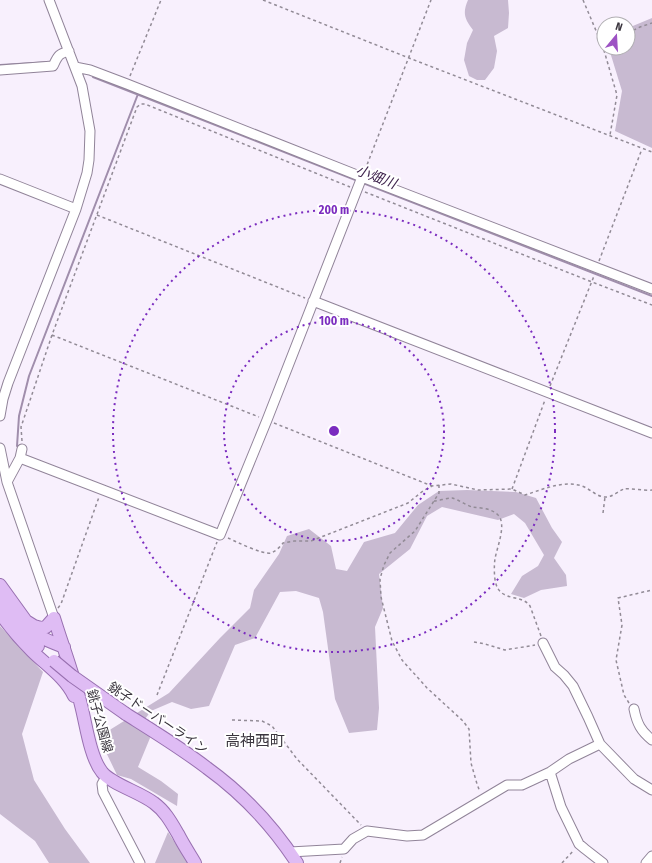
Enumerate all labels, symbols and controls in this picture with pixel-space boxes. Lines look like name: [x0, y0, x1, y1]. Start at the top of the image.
north arrow: [596, 16, 636, 56]
text: N: [614, 20, 624, 34]
water label: 小畑川: [353, 162, 401, 193]
text: 200 m: [318, 203, 349, 217]
text: 100 m: [319, 314, 349, 328]
centre of rings: [327, 424, 341, 438]
street label: 銚子ドーバーライン: [105, 679, 211, 757]
street label: 銚子公園線: [84, 688, 116, 754]
district label: 高神西町: [225, 732, 285, 750]

